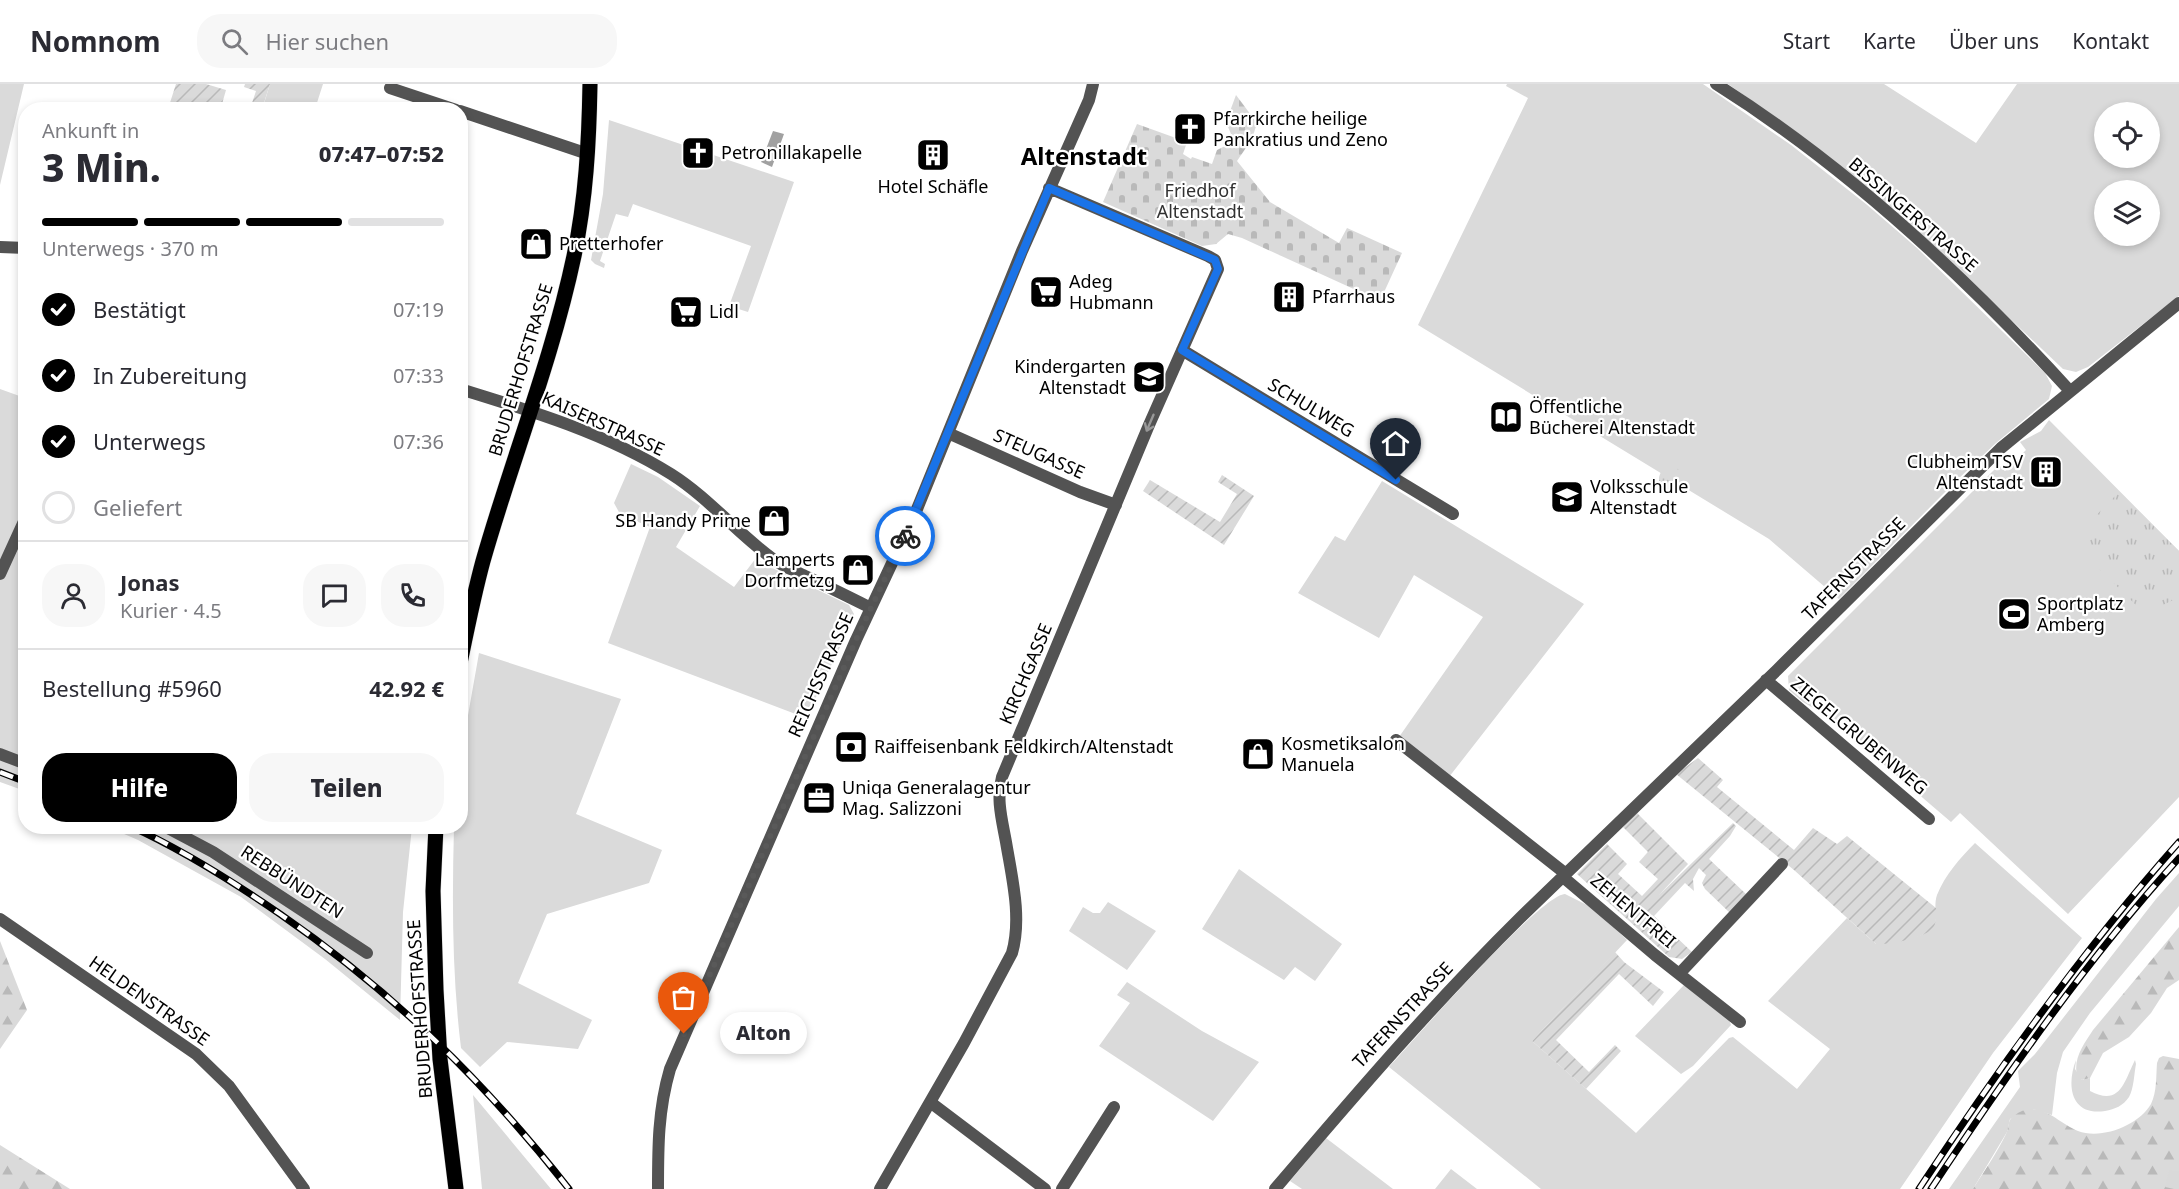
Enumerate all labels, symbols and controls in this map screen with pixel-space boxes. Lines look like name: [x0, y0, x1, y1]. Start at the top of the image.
search box: [197, 14, 617, 68]
text: Nomnom: [30, 22, 161, 60]
icon: search: [218, 25, 251, 58]
text: Hier suchen: [266, 26, 389, 56]
text: Start: [1783, 27, 1830, 55]
text: Karte: [1863, 27, 1916, 55]
text: Über uns: [1949, 27, 2039, 55]
text: Kontakt: [2072, 27, 2149, 55]
map controls: [2094, 102, 2160, 246]
button: locate: [2094, 102, 2160, 168]
place label: Pfarrkirche heilige Pankratius und Zeno: [1213, 106, 1388, 151]
church icon: Pfarrkirche heilige Pankratius und Zeno: [1172, 111, 1208, 147]
text: Ankunft in: [42, 117, 139, 144]
church icon: Petronillakapelle: [680, 135, 716, 171]
building icon: Hotel Schäfle: [915, 137, 951, 173]
text: 07:47–07:52: [319, 138, 444, 168]
district label: Altenstadt: [1021, 139, 1147, 172]
text: 3 Min.: [42, 140, 161, 193]
place label: Petronillakapelle: [721, 140, 862, 164]
street label: BISSINGERSTRASSE: [1844, 151, 1983, 277]
place label: Hotel Schäfle: [878, 174, 988, 198]
park label: Friedhof Altenstadt: [1157, 178, 1244, 223]
button: layers: [2094, 180, 2160, 246]
shop icon: Pretterhofer: [518, 226, 554, 262]
place label: Pretterhofer: [559, 231, 664, 255]
text: Unterwegs · 370 m: [42, 235, 219, 262]
place label: Adeg Hubmann: [1069, 269, 1154, 314]
supermarket icon: Adeg Hubmann: [1028, 274, 1064, 310]
building icon: Pfarrhaus: [1271, 279, 1307, 315]
street label: BRUDERHOFSTRASSE: [482, 280, 558, 459]
place label: Pfarrhaus: [1312, 284, 1395, 308]
icon: check: [42, 293, 75, 326]
text: Bestätigt: [93, 294, 186, 324]
supermarket icon: Lidl: [668, 294, 704, 330]
text: 07:19: [393, 296, 444, 323]
place label: Lidl: [709, 299, 739, 323]
place label: Kindergarten Altenstadt: [1014, 354, 1126, 399]
icon: check: [42, 359, 75, 392]
school or university icon: Kindergarten Altenstadt: [1131, 359, 1167, 395]
text: In Zubereitung: [93, 360, 247, 390]
text: 07:33: [393, 362, 444, 389]
street label: SCHULWEG: [1264, 372, 1359, 442]
street label: KAISERSTRASSE: [538, 385, 669, 461]
place label: Öffentliche Bücherei Altenstadt: [1529, 394, 1695, 439]
library icon: Öffentliche Bücherei Altenstadt: [1488, 399, 1524, 435]
one-way arrow: [1144, 413, 1155, 431]
pin: [1370, 418, 1421, 480]
street label: STEUGASSE: [990, 422, 1089, 484]
icon: check: [42, 425, 75, 458]
text: Unterwegs: [93, 426, 206, 456]
icon: home: [1379, 427, 1412, 460]
text: 07:36: [393, 428, 444, 455]
place label: Clubheim TSV Altenstadt: [1907, 449, 2023, 494]
building icon: Clubheim TSV Altenstadt: [2028, 454, 2064, 490]
place label: Volksschule Altenstadt: [1590, 474, 1689, 519]
school or university icon: Volksschule Altenstadt: [1549, 479, 1585, 515]
text: Geliefert: [93, 492, 182, 522]
shop icon: SB Handy Prime: [756, 503, 792, 539]
courier: [875, 506, 935, 566]
place label: SB Handy Prime: [615, 508, 751, 532]
street label: TAFERNSTRASSE: [1796, 511, 1910, 625]
icon: bike: [889, 520, 922, 553]
place label: Lamperts Dorfmetzg: [744, 547, 835, 592]
shop icon: Lamperts Dorfmetzg: [840, 552, 876, 588]
button: person: [42, 564, 105, 627]
button: chat: [303, 564, 366, 627]
button: phone: [381, 564, 444, 627]
text: Jonas: [120, 567, 180, 597]
place label: Sportplatz Amberg: [2037, 591, 2124, 636]
sports icon: Sportplatz Amberg: [1996, 596, 2032, 632]
text: Kurier · 4.5: [120, 597, 222, 624]
street label: REICHSSTRASSE: [782, 608, 858, 741]
street label: KIRCHGASSE: [993, 619, 1057, 728]
street label: ZIEGELGRUBENWEG: [1786, 671, 1933, 799]
text: Bestellung #5960: [42, 673, 222, 703]
text: 42.92 €: [369, 673, 444, 703]
bank icon: Raiffeisenbank Feldkirch/Altenstadt: [833, 729, 869, 765]
place label: Kosmetiksalon Manuela: [1281, 731, 1405, 776]
place label: Raiffeisenbank Feldkirch/Altenstadt: [874, 734, 1174, 758]
shop icon: Kosmetiksalon Manuela: [1240, 736, 1276, 772]
button: Hilfe: [42, 753, 237, 822]
button: Teilen: [249, 753, 444, 822]
place label: Uniqa Generalagentur Mag. Salizzoni: [842, 775, 1031, 820]
office icon: Uniqa Generalagentur Mag. Salizzoni: [801, 780, 837, 816]
street label: REBBÜNDTEN: [237, 839, 348, 923]
street label: ZEHENTFREI: [1586, 868, 1681, 953]
street label: BRUDERHOFSTRASSE: [401, 919, 437, 1099]
street label: HELDENSTRASSE: [85, 950, 215, 1051]
street label: TAFERNSTRASSE: [1347, 956, 1458, 1073]
pin: [658, 972, 709, 1034]
icon: bag: [667, 981, 700, 1014]
callout: Alton: [720, 1013, 807, 1055]
text: Alton: [736, 1019, 791, 1046]

